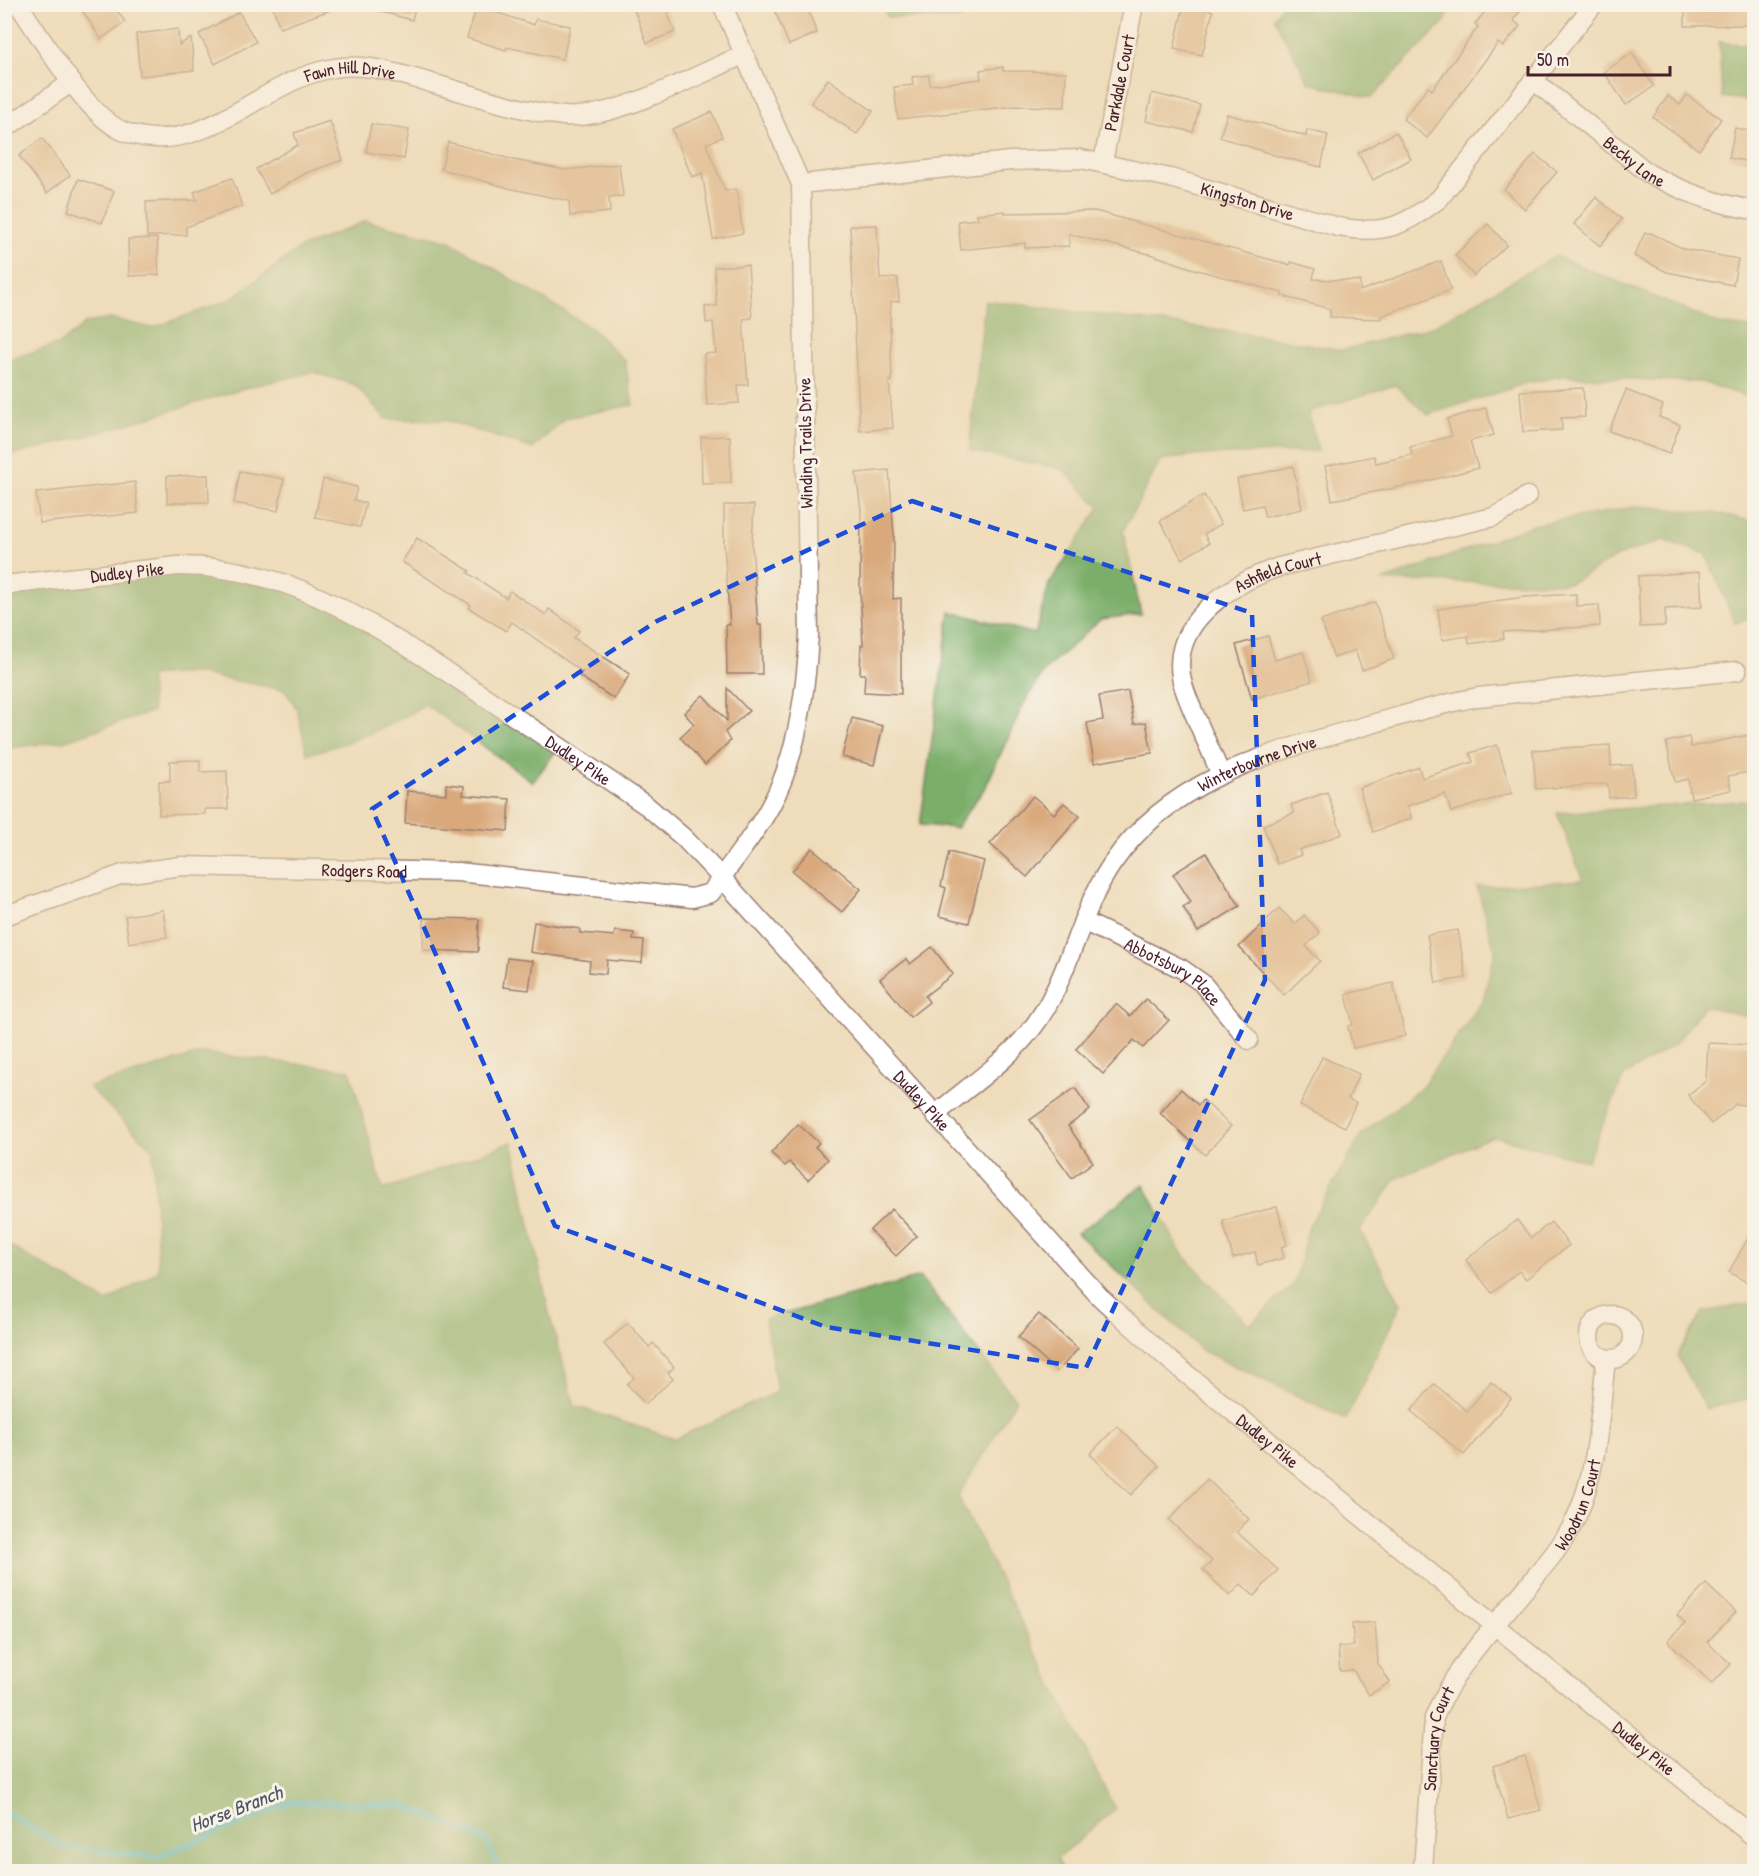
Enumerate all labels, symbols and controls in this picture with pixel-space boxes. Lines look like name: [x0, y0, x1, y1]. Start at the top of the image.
street label: Parkdale Court: [1097, 31, 1140, 133]
scale bar: [1528, 39, 1670, 77]
text: 50 m: [1537, 47, 1569, 72]
street label: Fawn Hill Drive: [300, 54, 399, 88]
street label: Becky Lane: [1598, 130, 1670, 193]
street label: Kingston Drive: [1198, 175, 1297, 226]
street label: Winding Trails Drive: [791, 377, 819, 509]
street label: Ashfield Court: [1229, 545, 1324, 598]
street label: Dudley Pike: [89, 555, 165, 588]
street label: Winterbourne Drive: [1193, 728, 1319, 797]
street label: Dudley Pike: [541, 729, 616, 791]
street label: Rodgers Road: [321, 857, 407, 883]
street label: Abbotsbury Place: [1121, 931, 1228, 1011]
street label: Dudley Pike: [888, 1064, 956, 1136]
street label: Dudley Pike: [1231, 1407, 1305, 1473]
street label: Woodrun Court: [1548, 1456, 1606, 1555]
street label: Sanctuary Court: [1416, 1680, 1460, 1792]
street label: Dudley Pike: [1608, 1715, 1681, 1781]
water label: Horse Branch: [186, 1778, 287, 1838]

